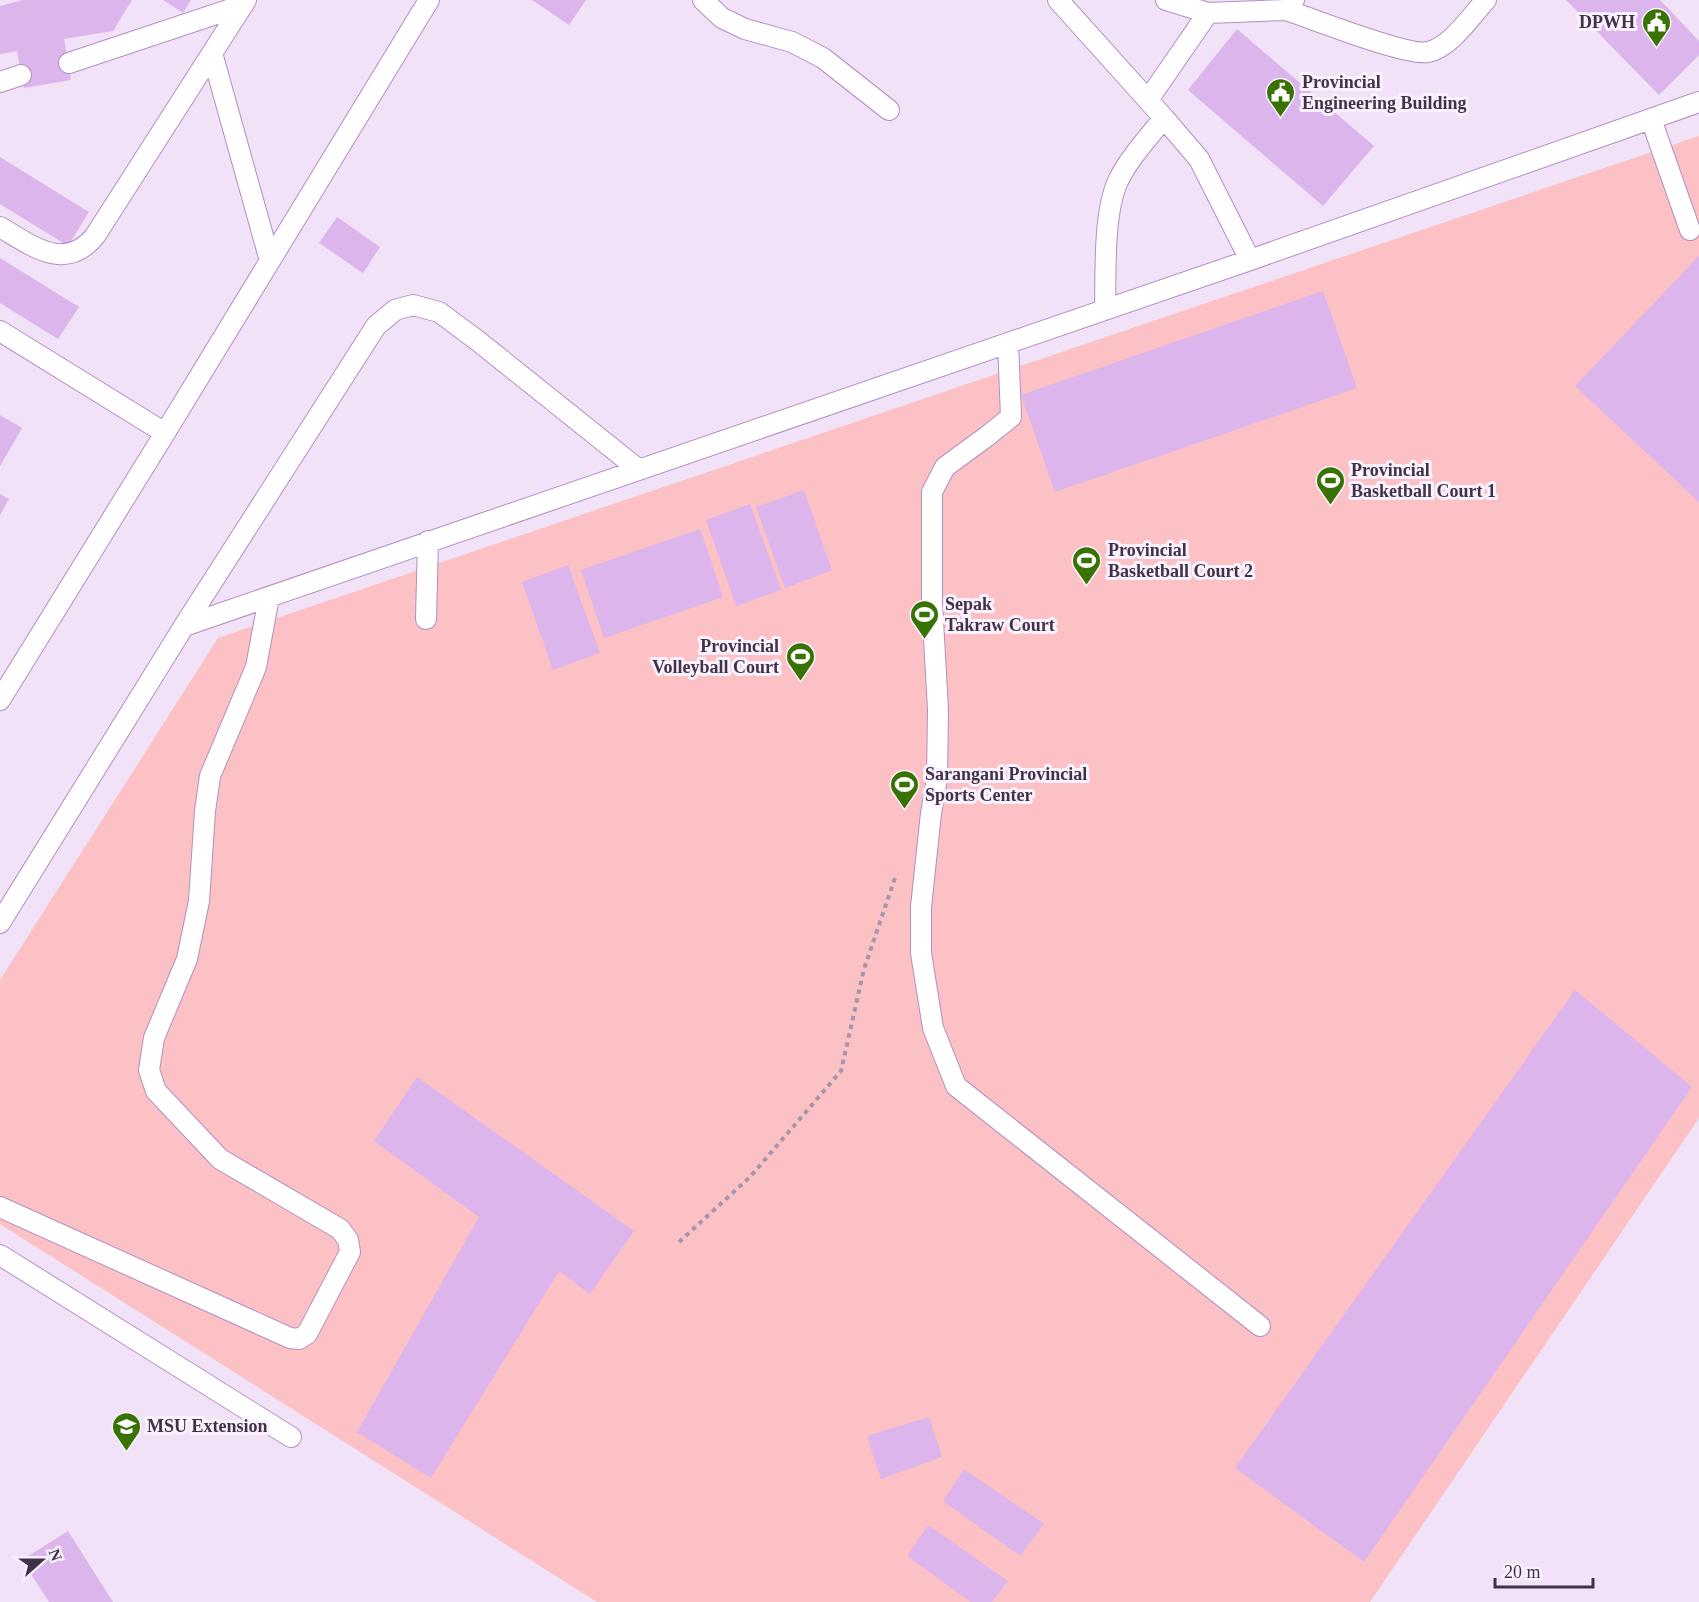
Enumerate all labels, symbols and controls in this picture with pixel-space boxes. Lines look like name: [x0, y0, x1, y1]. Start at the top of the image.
public building icon: DPWH: [1640, 6, 1672, 48]
place label: DPWH: [1579, 12, 1635, 32]
place label: Provincial Engineering Building: [1302, 72, 1467, 113]
public building icon: Provincial Engineering Building: [1265, 76, 1297, 118]
place label: Provincial Basketball Court 1: [1351, 460, 1496, 501]
sports icon: Provincial Basketball Court 1: [1314, 464, 1346, 506]
place label: Provincial Basketball Court 2: [1108, 540, 1253, 581]
sports icon: Provincial Basketball Court 2: [1071, 544, 1103, 586]
place label: Sepak Takraw Court: [945, 594, 1055, 635]
sports icon: Sepak Takraw Court: [908, 598, 940, 640]
place label: Provincial Volleyball Court: [652, 636, 779, 677]
sports icon: Provincial Volleyball Court: [784, 640, 816, 682]
place label: Sarangani Provincial Sports Center: [925, 764, 1087, 805]
sports icon: Sarangani Provincial Sports Center: [888, 768, 920, 810]
school or university icon: MSU Extension: [110, 1410, 142, 1452]
place label: MSU Extension: [147, 1416, 268, 1436]
north arrow: [12, 1530, 72, 1590]
text: N: [46, 1546, 66, 1564]
scale bar: [1495, 1551, 1592, 1589]
text: 20 m: [1504, 1562, 1541, 1582]

